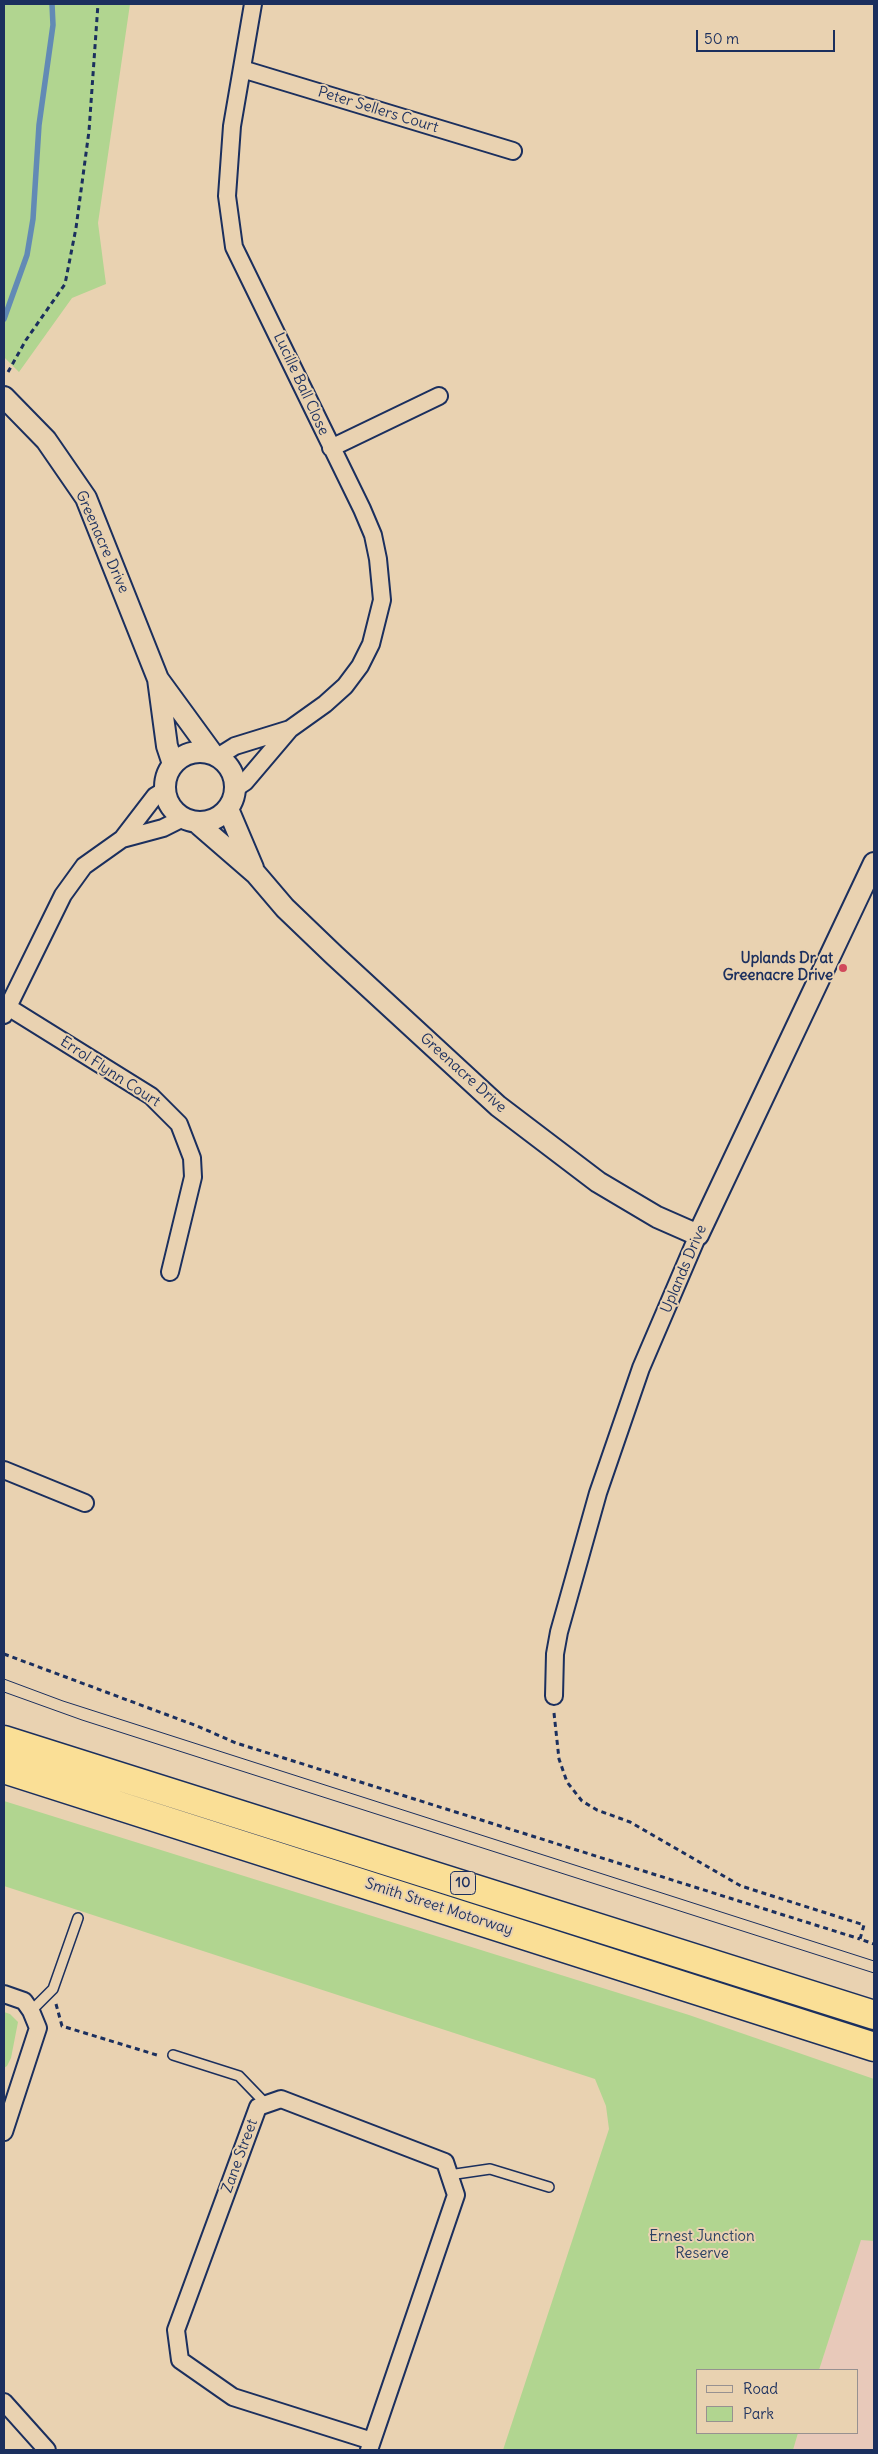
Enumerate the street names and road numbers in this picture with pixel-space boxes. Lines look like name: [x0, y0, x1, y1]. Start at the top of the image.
street label: Peter Sellers Court: [316, 83, 440, 137]
street label: Lucille Ball Close: [269, 330, 333, 438]
street label: Greenacre Drive: [71, 488, 133, 596]
street label: Greenacre Drive: [416, 1029, 510, 1117]
street label: Errol Flynn Court: [57, 1033, 163, 1111]
street label: Uplands Drive: [657, 1222, 711, 1316]
road number: 10: [450, 1872, 476, 1895]
street label: Smith Street Motorway: [363, 1875, 515, 1939]
street label: Zane Street: [218, 2117, 262, 2195]

